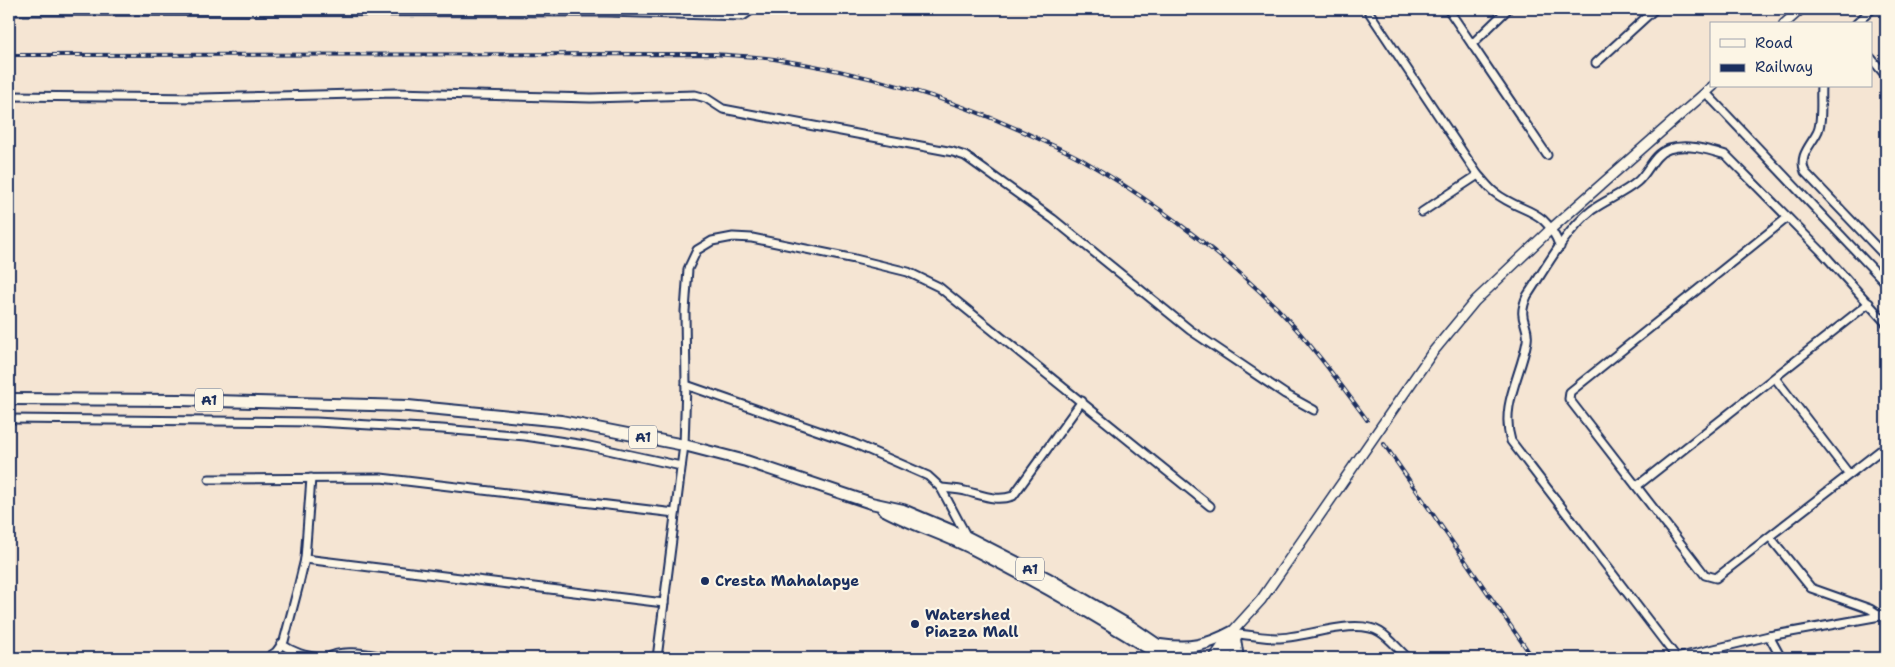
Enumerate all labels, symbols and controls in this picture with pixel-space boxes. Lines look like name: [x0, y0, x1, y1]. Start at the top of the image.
legend: [1710, 22, 1872, 88]
text: Road: [1755, 33, 1793, 53]
text: Railway: [1755, 57, 1813, 77]
road number: A1: [195, 388, 223, 412]
road number: A1: [629, 426, 657, 448]
road number: A1: [1016, 558, 1044, 580]
place label: Cresta Mahalapye: [715, 571, 859, 591]
marker: Cresta Mahalapye: [699, 575, 711, 587]
place label: Watershed Piazza Mall: [925, 605, 1019, 642]
marker: Watershed Piazza Mall: [909, 618, 921, 630]

